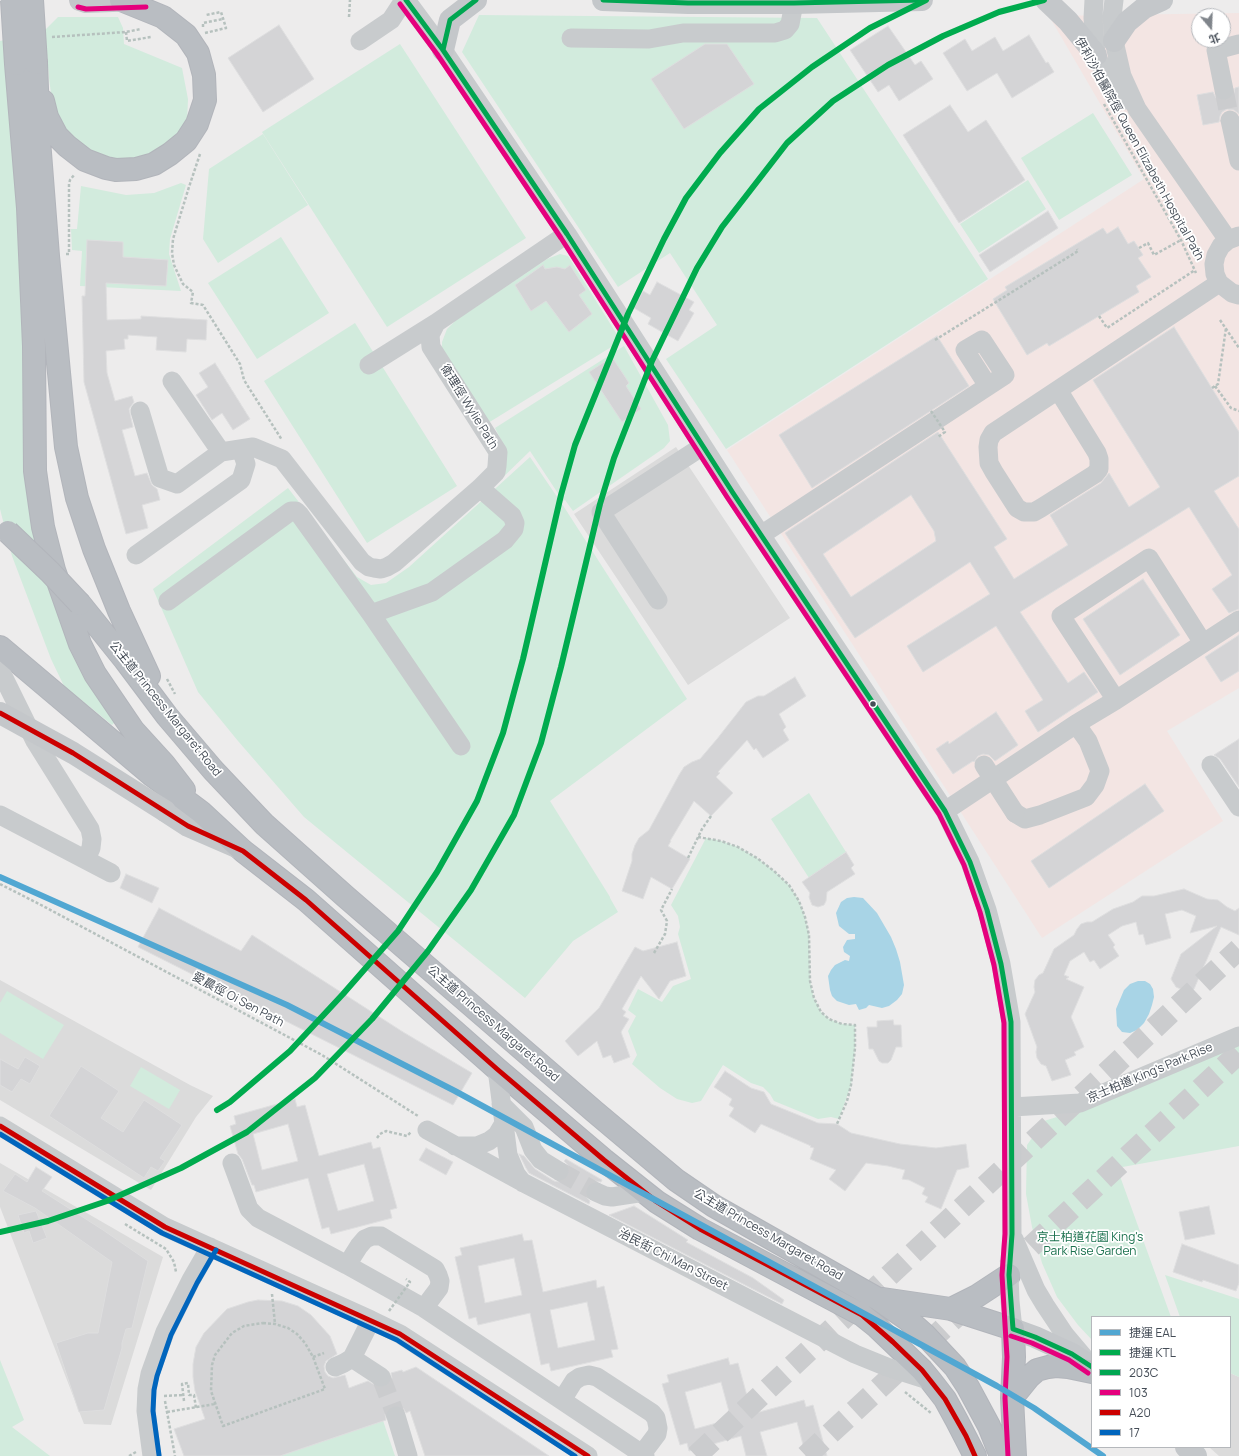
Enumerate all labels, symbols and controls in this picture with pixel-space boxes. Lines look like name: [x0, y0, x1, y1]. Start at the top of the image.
north arrow: [1191, 8, 1231, 48]
text: 北: [1207, 30, 1222, 48]
street label: 伊利沙伯醫院徑 Queen Elizabeth Hospital Path: [1071, 35, 1207, 263]
street label: 衛理徑 Wylie Path: [437, 362, 501, 452]
street label: 公主道 Princess Margaret Road: [106, 638, 224, 780]
unlabelled marker: [868, 699, 878, 709]
street label: 公主道 Princess Margaret Road: [424, 963, 562, 1085]
street label: 愛晨徑 Oi Sen Path: [190, 970, 286, 1030]
street label: 京士柏道 King's Park Rise: [1085, 1040, 1215, 1106]
street label: 公主道 Princess Margaret Road: [691, 1186, 845, 1284]
street label: 治民街 Chi Man Street: [616, 1226, 730, 1294]
park label: 京士柏道花園 King's Park Rise Garden: [1037, 1231, 1143, 1259]
legend: [1091, 1316, 1231, 1448]
text: 捷運 EAL: [1129, 1324, 1176, 1341]
text: 捷運 KTL: [1129, 1344, 1176, 1361]
text: 203C: [1129, 1364, 1158, 1381]
text: 103: [1129, 1384, 1148, 1401]
text: A20: [1129, 1404, 1151, 1421]
text: 17: [1129, 1424, 1140, 1441]

